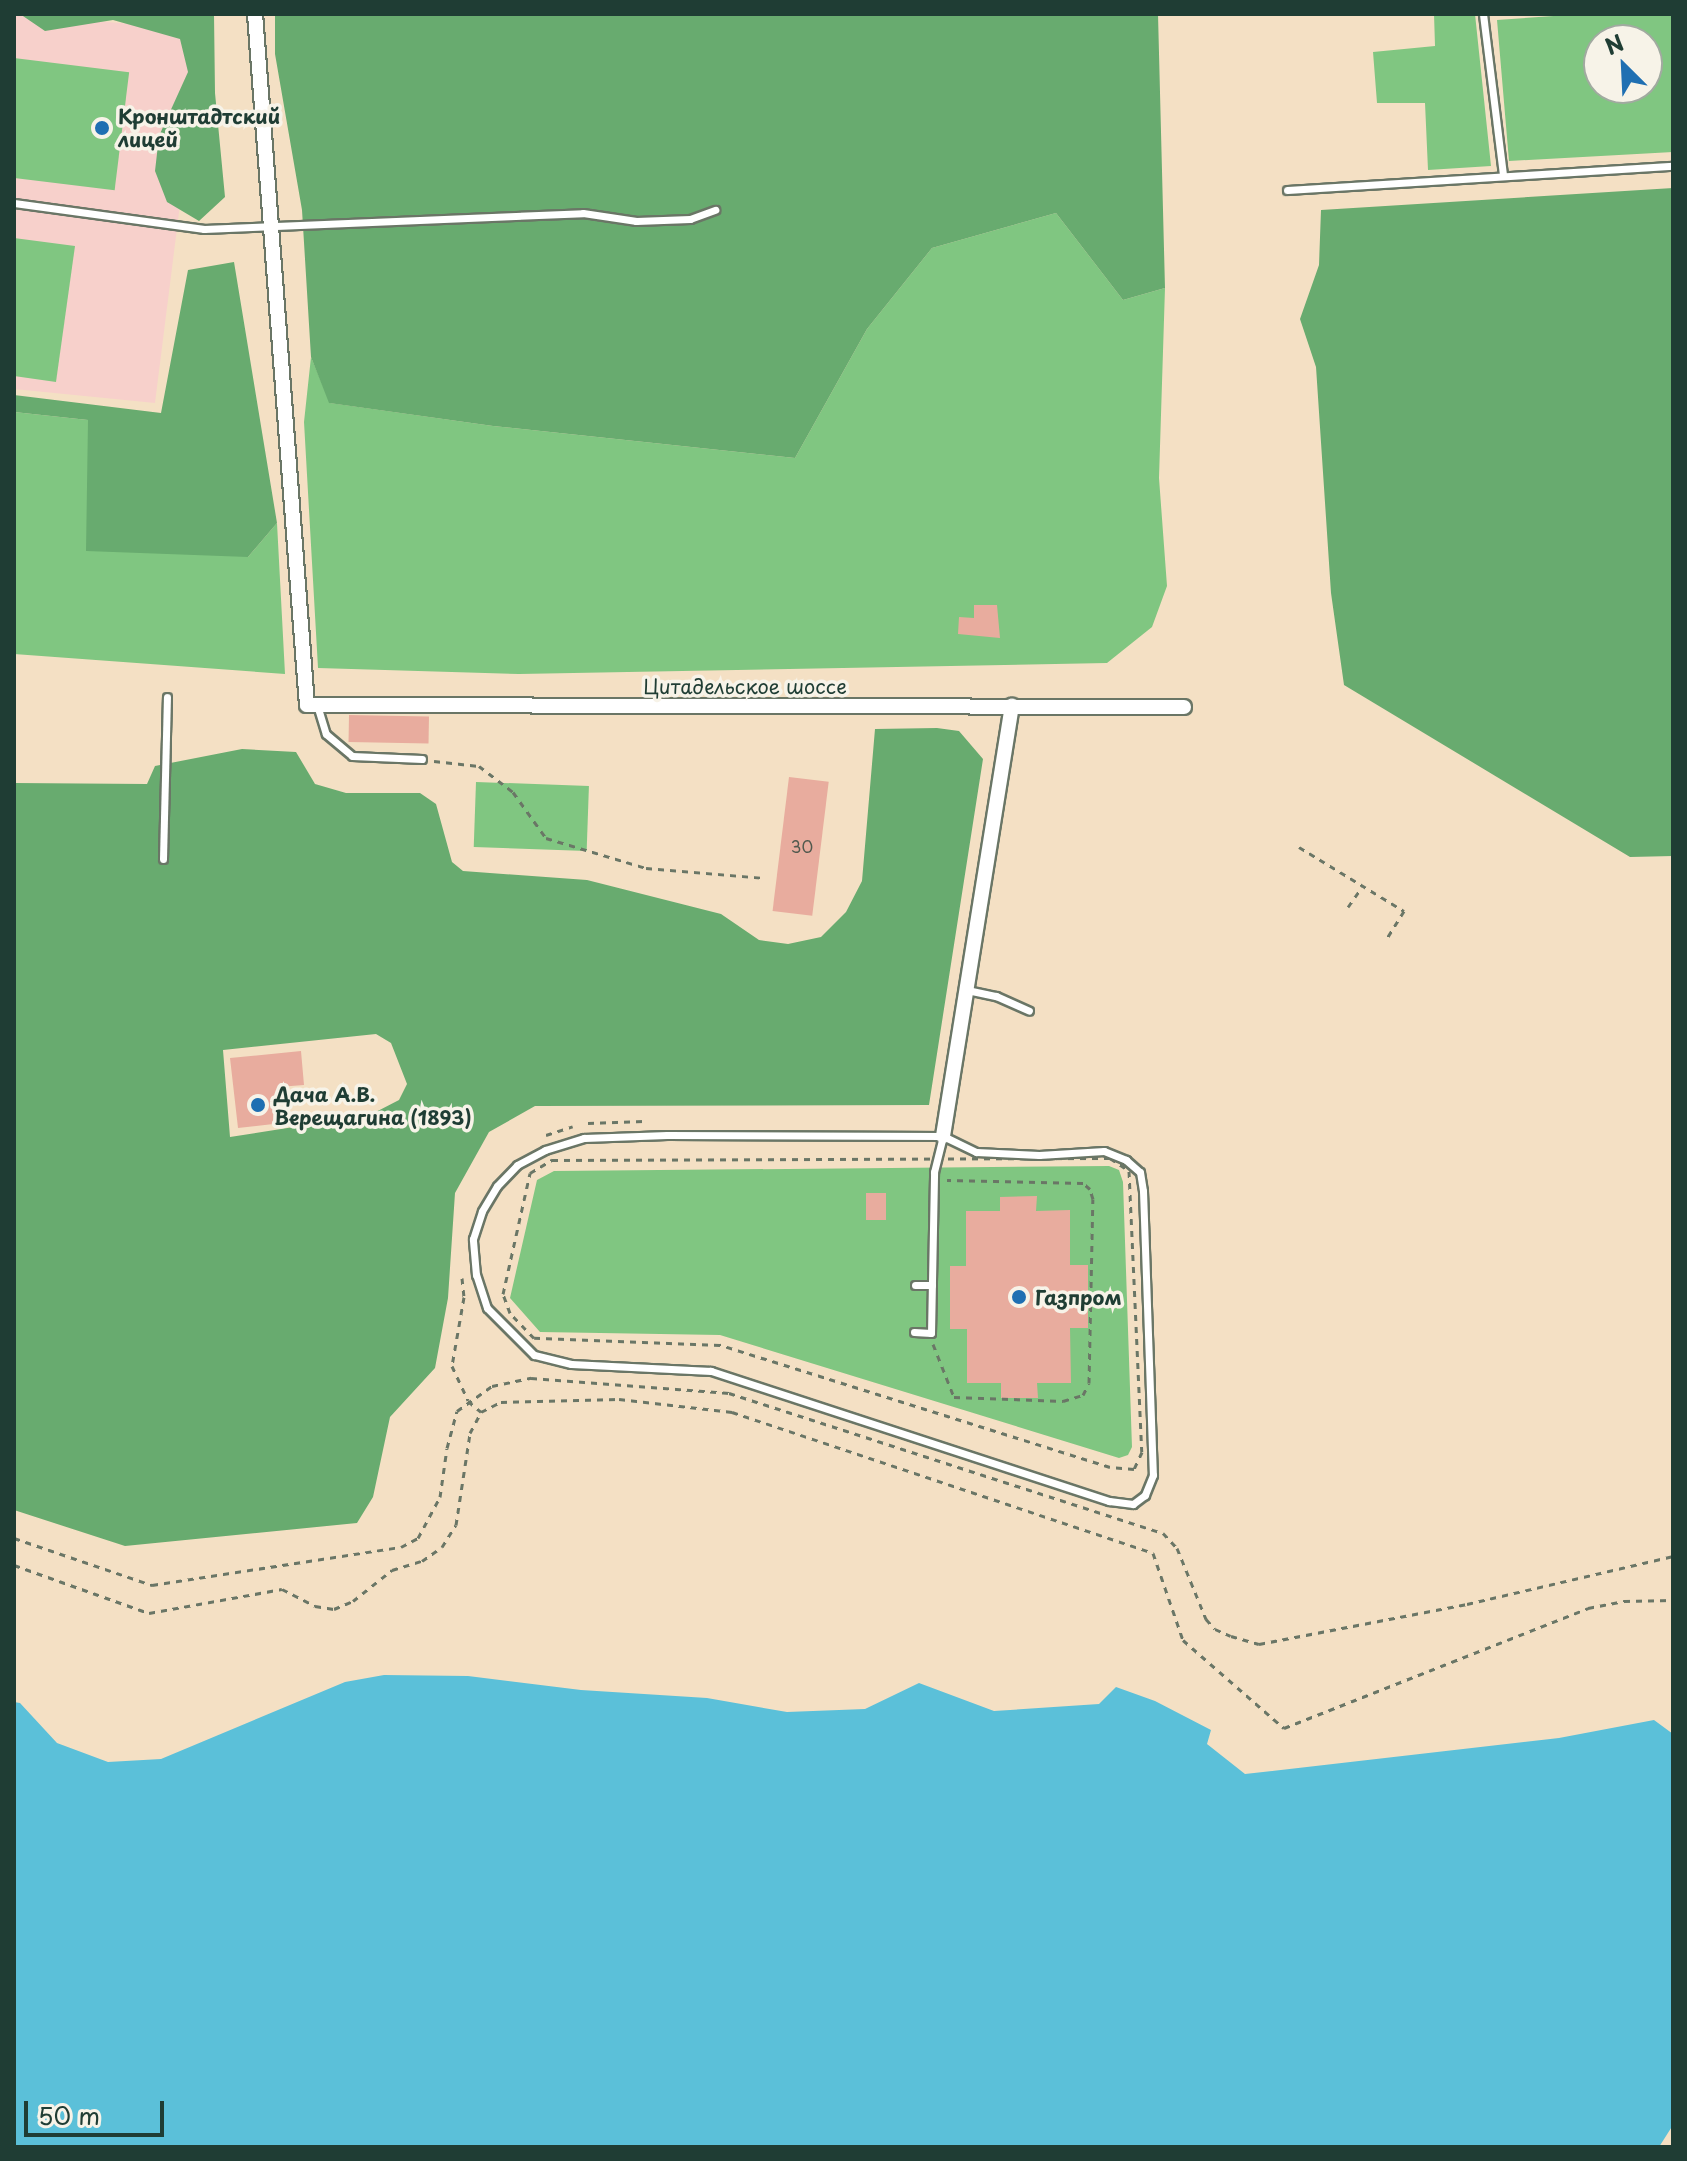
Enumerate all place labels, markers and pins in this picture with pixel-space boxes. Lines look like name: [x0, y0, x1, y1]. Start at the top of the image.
place label: Кронштадтский лицей: [118, 104, 280, 151]
marker: Кронштадтский лицей: [93, 119, 111, 137]
place label: Дача А.В. Верещагина (1893): [274, 1082, 473, 1129]
marker: Дача А.В. Верещагина (1893): [249, 1096, 267, 1114]
place label: Газпром: [1035, 1285, 1122, 1309]
marker: Газпром: [1010, 1288, 1028, 1306]

